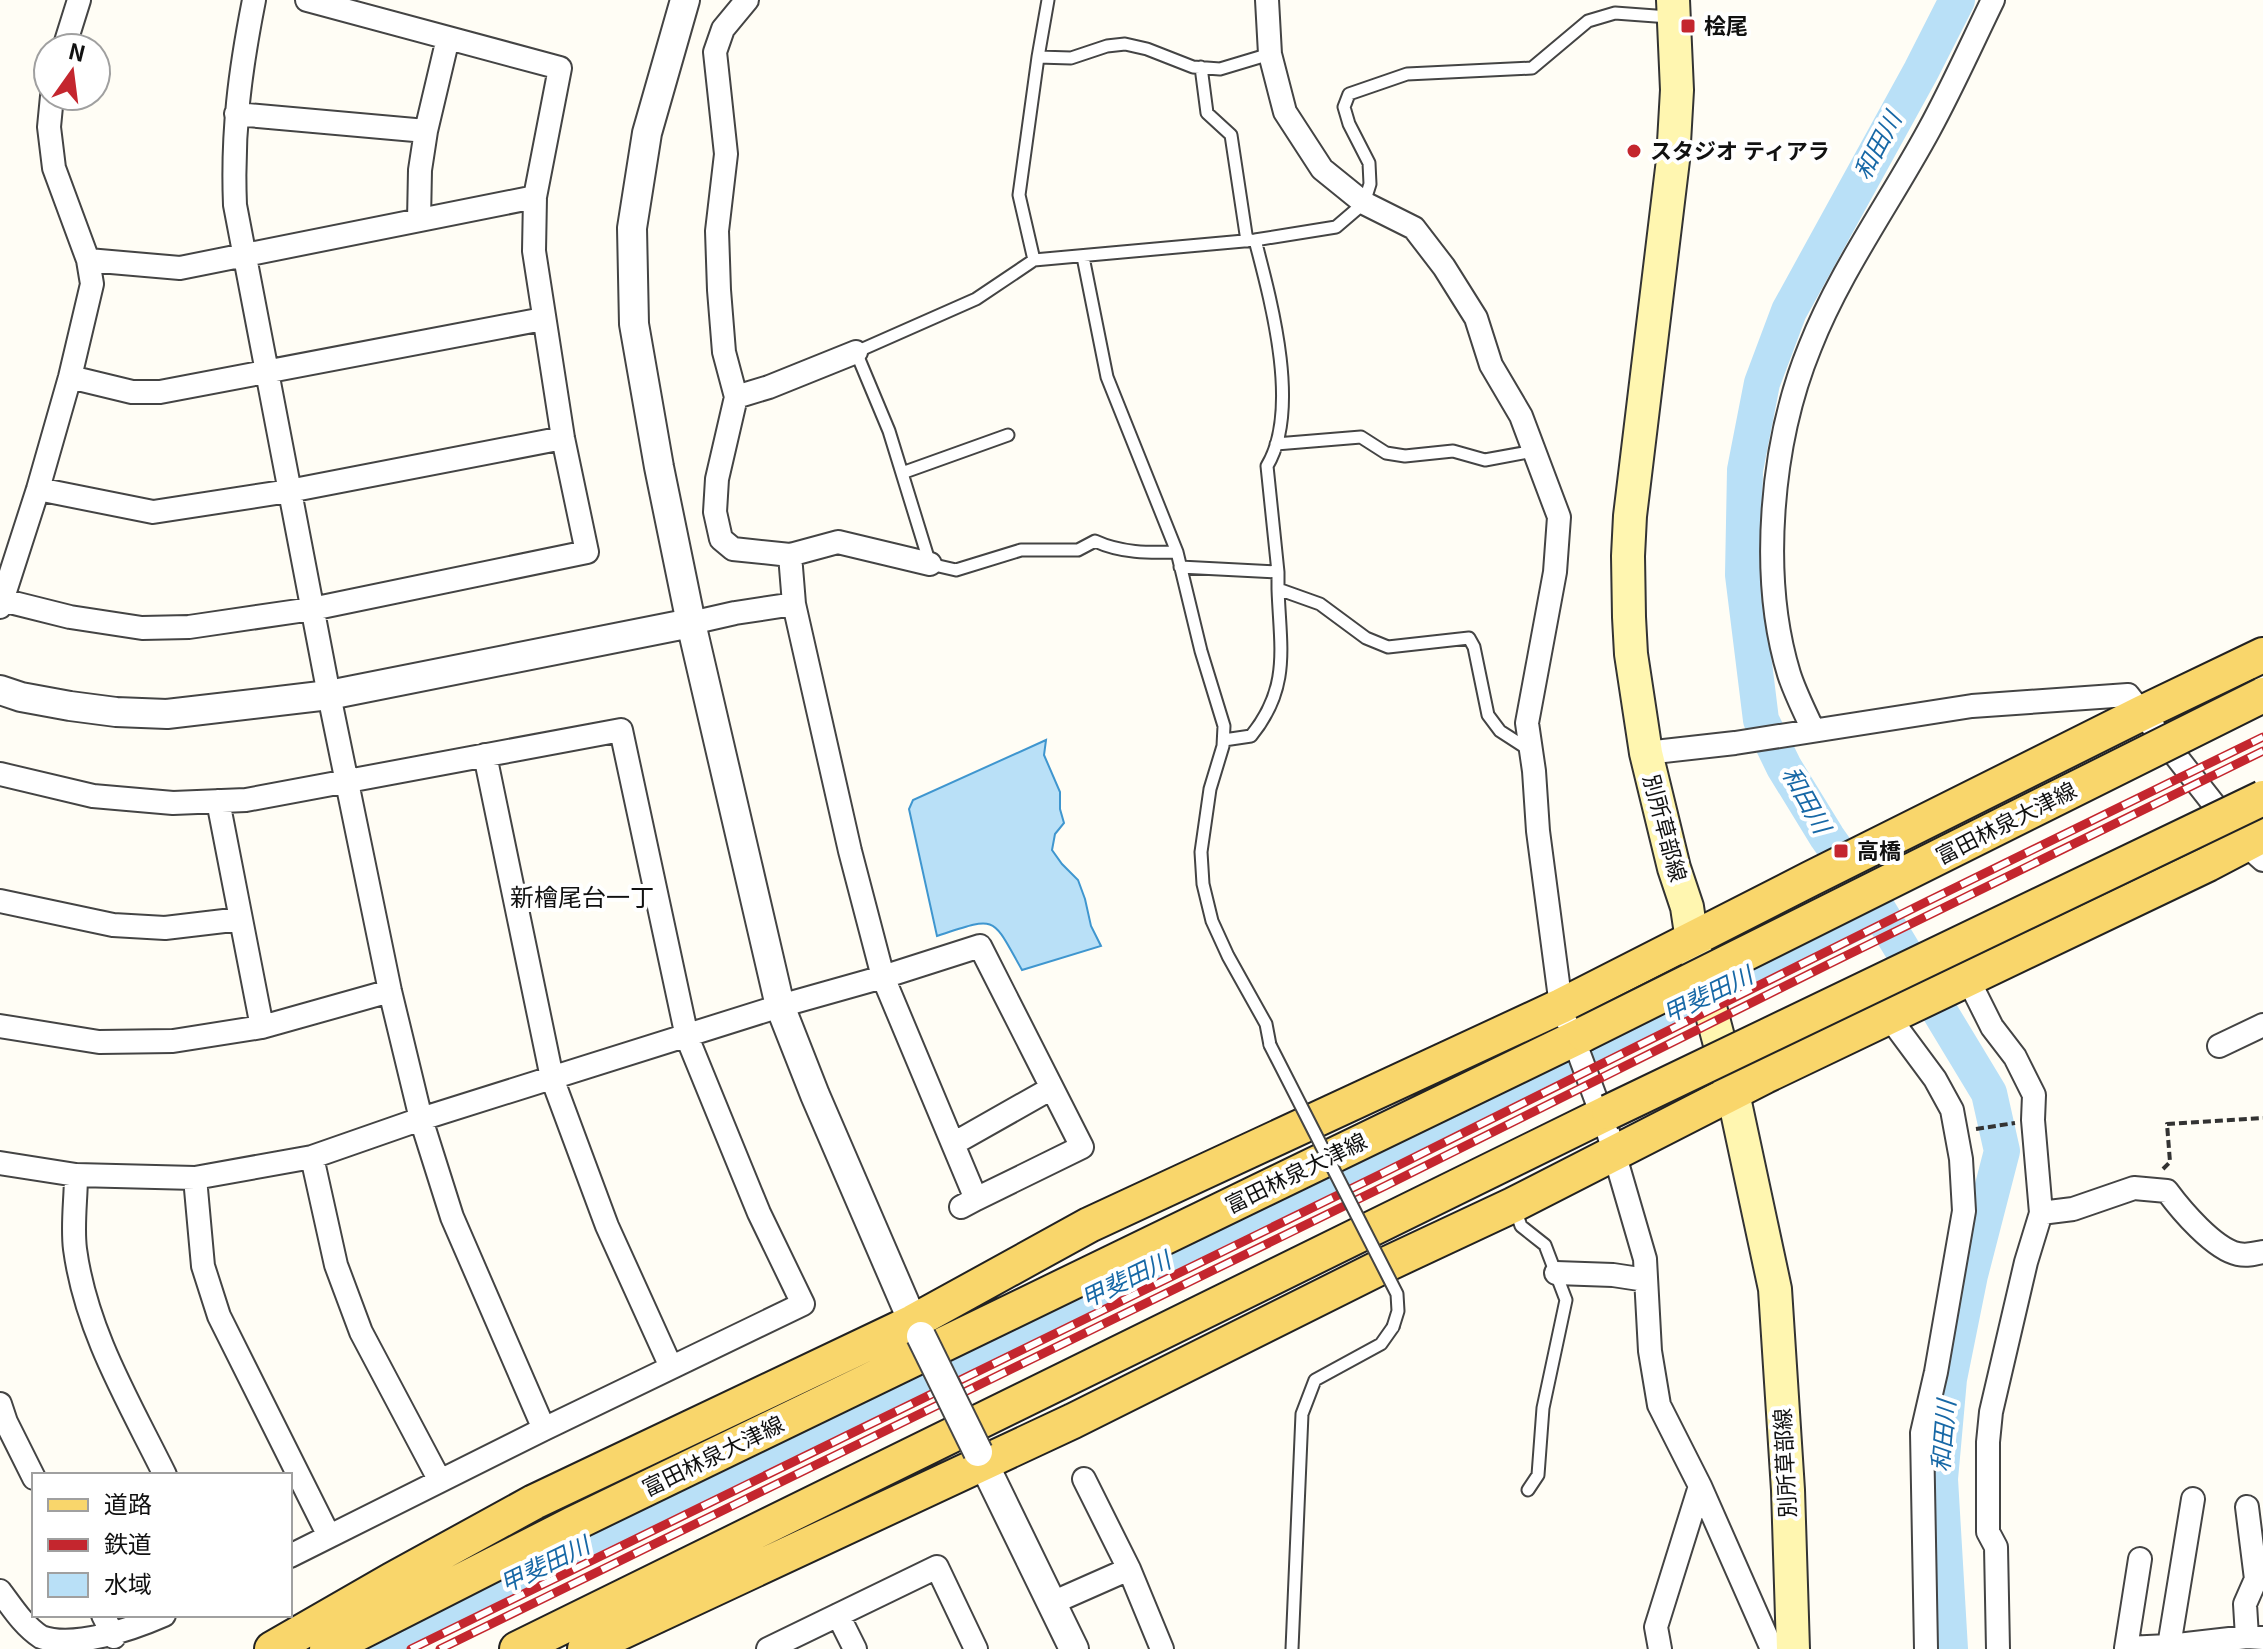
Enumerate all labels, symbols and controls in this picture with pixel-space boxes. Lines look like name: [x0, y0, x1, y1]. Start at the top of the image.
place label: 桧尾: [1704, 8, 1748, 40]
marker: 桧尾: [1679, 17, 1697, 35]
north arrow: [32, 32, 112, 112]
text: N: [65, 33, 89, 68]
water label: 和田川: [1843, 102, 1910, 185]
place label: スタジオ ティアラ: [1650, 133, 1830, 165]
marker: スタジオ ティアラ: [1625, 142, 1643, 160]
water label: 和田川: [1775, 759, 1842, 841]
street label: 別所草部線: [1637, 770, 1697, 885]
street label: 富田林泉大津線: [1929, 772, 2081, 870]
place label: 高橋: [1857, 833, 1901, 865]
marker: 高橋: [1832, 842, 1850, 860]
district label: 新檜尾台一丁: [510, 878, 654, 913]
water label: 甲斐田川: [1656, 955, 1760, 1030]
street label: 富田林泉大津線: [1219, 1123, 1371, 1219]
water label: 甲斐田川: [1074, 1240, 1178, 1315]
water label: 和田川: [1921, 1395, 1962, 1473]
street label: 富田林泉大津線: [636, 1406, 788, 1502]
street label: 別所草部線: [1764, 1407, 1802, 1519]
legend: [32, 1473, 292, 1617]
text: 道路: [104, 1485, 152, 1520]
text: 鉄道: [104, 1525, 152, 1560]
water label: 甲斐田川: [493, 1525, 597, 1600]
text: 水域: [104, 1565, 152, 1600]

